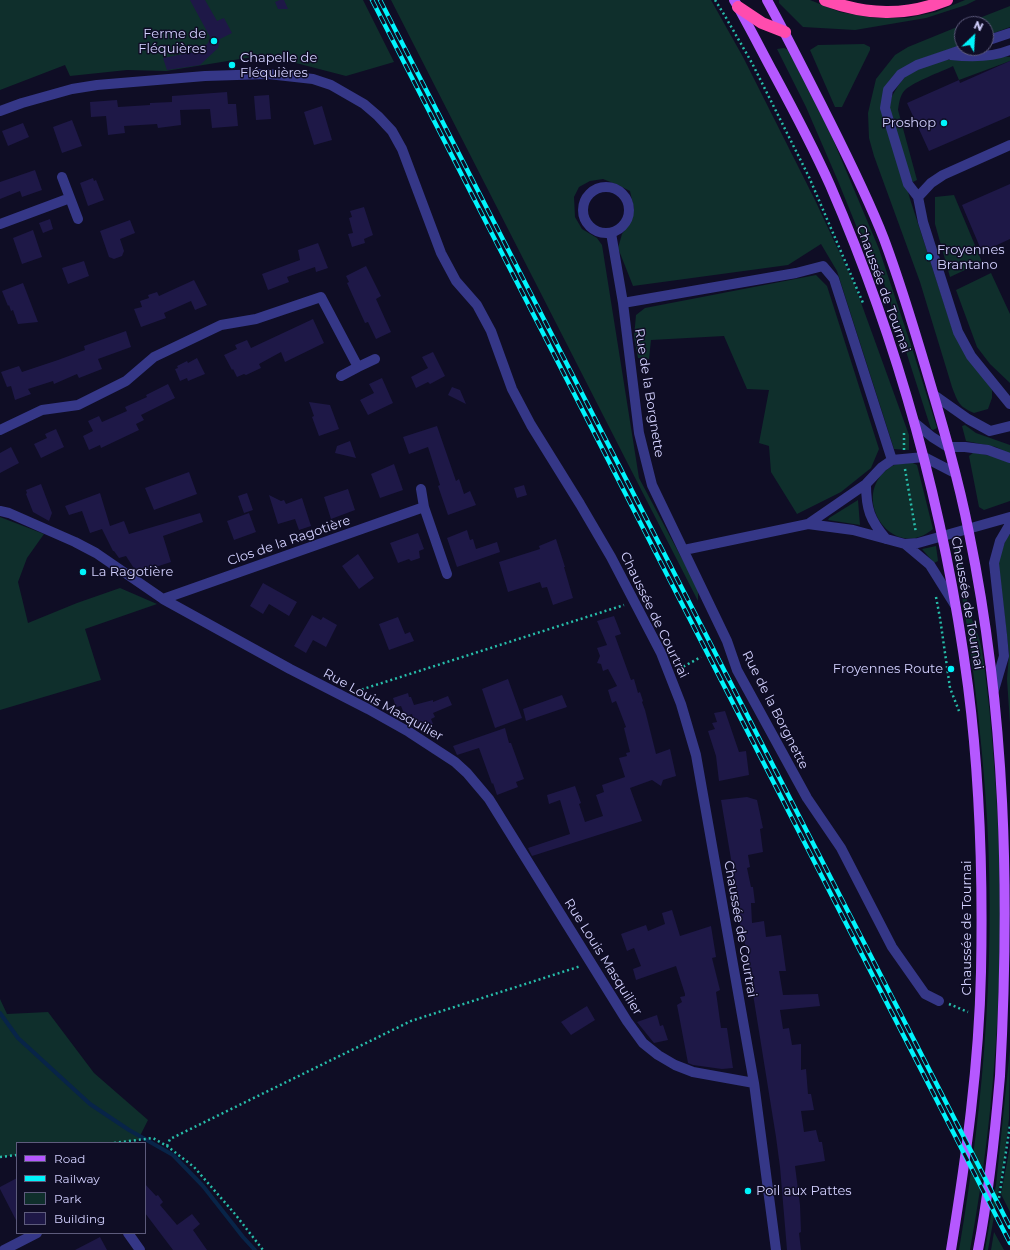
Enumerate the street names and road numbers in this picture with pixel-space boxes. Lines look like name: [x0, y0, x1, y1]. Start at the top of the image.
street label: Chaussée de Tournai: [853, 223, 913, 355]
street label: Rue de la Borgnette: [631, 327, 667, 459]
street label: Clos de la Ragotière: [226, 513, 352, 569]
street label: Chaussée de Tournai: [948, 535, 986, 671]
street label: Chaussée de Courtrai: [617, 549, 691, 681]
street label: Rue de la Borgnette: [738, 648, 812, 772]
street label: Rue Louis Masquilier: [320, 666, 446, 744]
street label: Chaussée de Courtrai: [720, 859, 760, 999]
street label: Chaussée de Tournai: [959, 861, 975, 995]
street label: Rue Louis Masquilier: [561, 896, 645, 1018]

